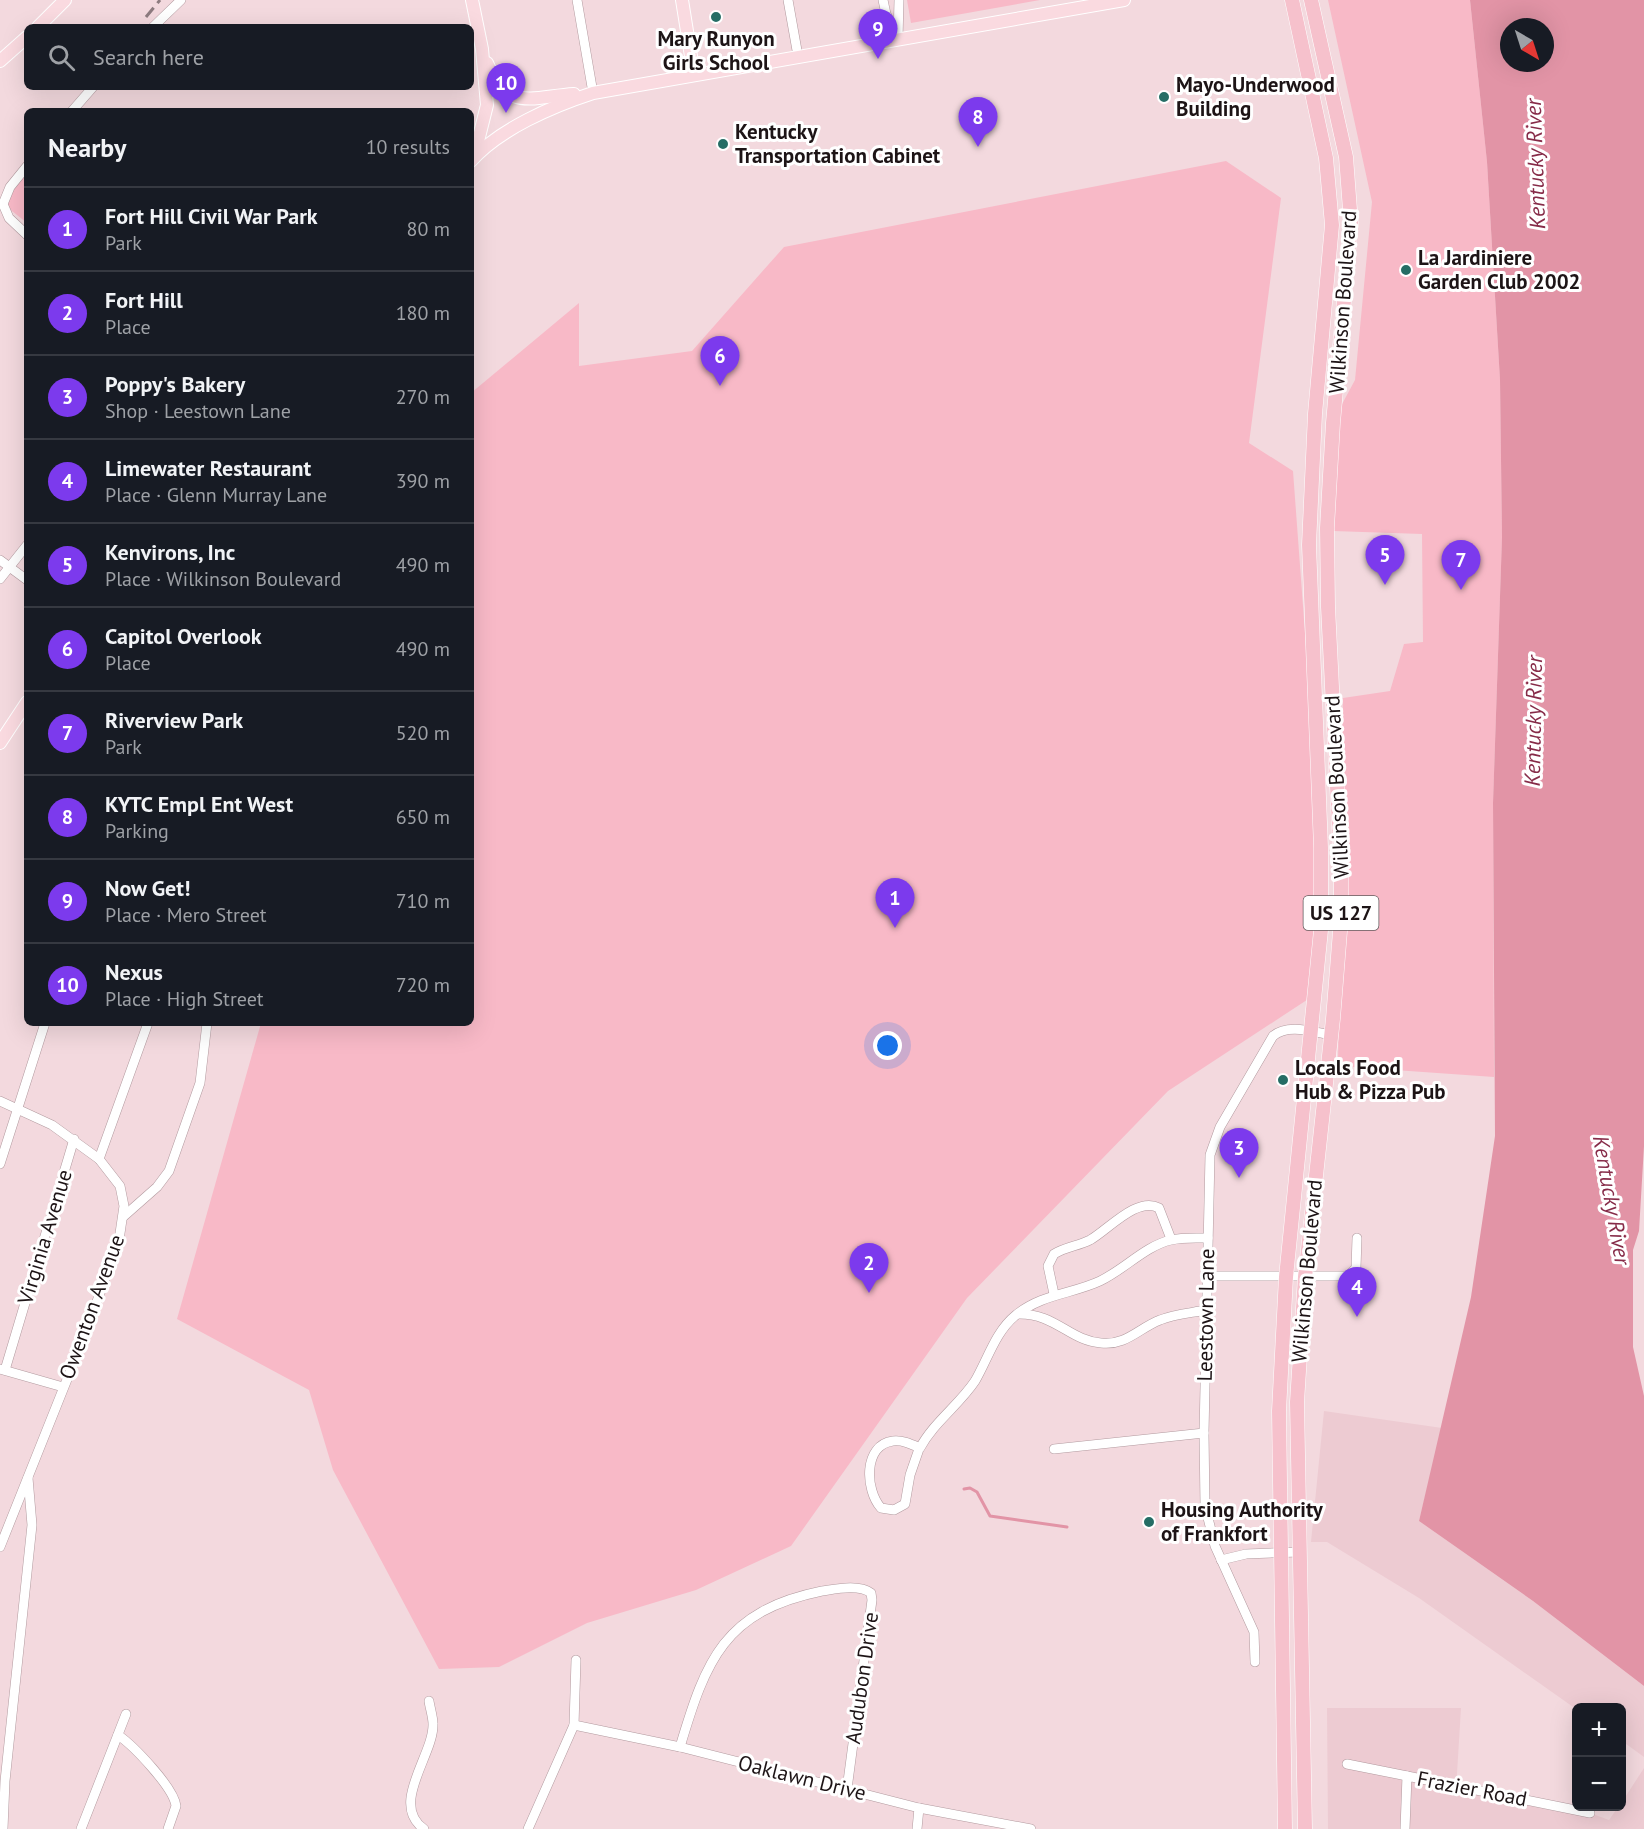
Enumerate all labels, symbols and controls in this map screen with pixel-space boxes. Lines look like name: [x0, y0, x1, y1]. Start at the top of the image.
marker: Mary Runyon Girls School: [709, 10, 723, 24]
pin: 9: [858, 10, 898, 59]
north arrow: [1500, 18, 1554, 72]
search box: [24, 24, 474, 90]
place label: Mary Runyon Girls School: [657, 25, 775, 76]
icon: search: [45, 41, 78, 74]
text: Search here: [93, 43, 204, 71]
pin: 10: [486, 63, 526, 113]
place label: Mayo-Underwood Building: [1176, 71, 1335, 122]
marker: Mayo-Underwood Building: [1157, 90, 1171, 104]
water label: Kentucky River: [1519, 96, 1551, 230]
pin: 8: [958, 98, 998, 147]
place label: Kentucky Transportation Cabinet: [735, 118, 941, 169]
text: Nearby: [48, 131, 126, 164]
text: 10 results: [366, 134, 450, 160]
marker: Kentucky Transportation Cabinet: [716, 137, 730, 151]
text: Fort Hill Civil War Park: [105, 202, 318, 230]
street label: Wilkinson Boulevard: [1323, 209, 1362, 395]
text: 1: [62, 216, 73, 242]
text: 80 m: [407, 216, 450, 242]
text: Park: [105, 230, 142, 256]
place label: La Jardiniere Garden Club 2002: [1418, 244, 1580, 295]
marker: La Jardiniere Garden Club 2002: [1399, 263, 1413, 277]
text: Fort Hill: [105, 286, 183, 314]
text: 2: [62, 300, 73, 326]
text: 180 m: [396, 300, 450, 326]
text: Place: [105, 314, 151, 340]
pin: 6: [700, 336, 740, 386]
text: Poppy's Bakery: [105, 370, 245, 398]
text: 3: [62, 384, 73, 410]
text: 270 m: [396, 384, 450, 410]
text: Shop · Leestown Lane: [105, 398, 291, 424]
text: Limewater Restaurant: [105, 454, 311, 482]
text: 4: [62, 468, 73, 494]
text: 390 m: [396, 468, 450, 494]
text: Place · Glenn Murray Lane: [105, 482, 327, 508]
pin: 5: [1366, 536, 1404, 585]
text: Kenvirons, Inc: [105, 538, 235, 566]
pin: 7: [1442, 540, 1480, 590]
text: 5: [62, 552, 73, 578]
text: 490 m: [396, 552, 450, 578]
text: Place · Wilkinson Boulevard: [105, 566, 341, 592]
text: Capitol Overlook: [105, 622, 262, 650]
text: 6: [62, 636, 73, 662]
text: 490 m: [396, 636, 450, 662]
text: Place: [105, 650, 151, 676]
water label: Kentucky River: [1518, 654, 1548, 787]
street label: Wilkinson Boulevard: [1318, 695, 1355, 879]
text: Riverview Park: [105, 706, 243, 734]
text: 7: [62, 720, 73, 746]
text: 520 m: [396, 720, 450, 746]
text: Park: [105, 734, 142, 760]
text: KYTC Empl Ent West: [105, 790, 293, 818]
text: 8: [62, 804, 73, 830]
text: 650 m: [396, 804, 450, 830]
text: Parking: [105, 818, 169, 844]
text: Now Get!: [105, 874, 190, 902]
pin: 1: [876, 878, 914, 928]
text: 9: [62, 888, 73, 914]
text: 710 m: [396, 888, 450, 914]
road number: US 127: [1304, 896, 1378, 930]
text: Place · Mero Street: [105, 902, 267, 928]
text: Nexus: [105, 958, 163, 986]
text: 10: [56, 972, 79, 998]
text: 720 m: [396, 972, 450, 998]
text: Place · High Street: [105, 986, 264, 1012]
your location: [873, 1031, 902, 1060]
place label: Locals Food Hub & Pizza Pub: [1295, 1054, 1446, 1105]
marker: Locals Food Hub & Pizza Pub: [1276, 1073, 1290, 1087]
pin: 3: [1220, 1128, 1258, 1178]
water label: Kentucky River: [1587, 1133, 1637, 1268]
street label: Virginia Avenue: [11, 1166, 78, 1309]
street label: Wilkinson Boulevard: [1285, 1178, 1328, 1364]
street label: Owenton Avenue: [53, 1231, 130, 1383]
pin: 2: [850, 1244, 888, 1293]
street label: Leestown Lane: [1191, 1248, 1220, 1382]
pin: 4: [1338, 1268, 1376, 1317]
place label: Housing Authority of Frankfort: [1161, 1496, 1324, 1547]
marker: Housing Authority of Frankfort: [1142, 1515, 1156, 1529]
street label: Audubon Drive: [839, 1610, 884, 1746]
map controls: [1572, 1703, 1626, 1811]
button: +: [1572, 1703, 1626, 1757]
street label: Oaklawn Drive: [735, 1749, 869, 1806]
button: −: [1572, 1757, 1626, 1811]
street label: Frazier Road: [1415, 1765, 1529, 1812]

